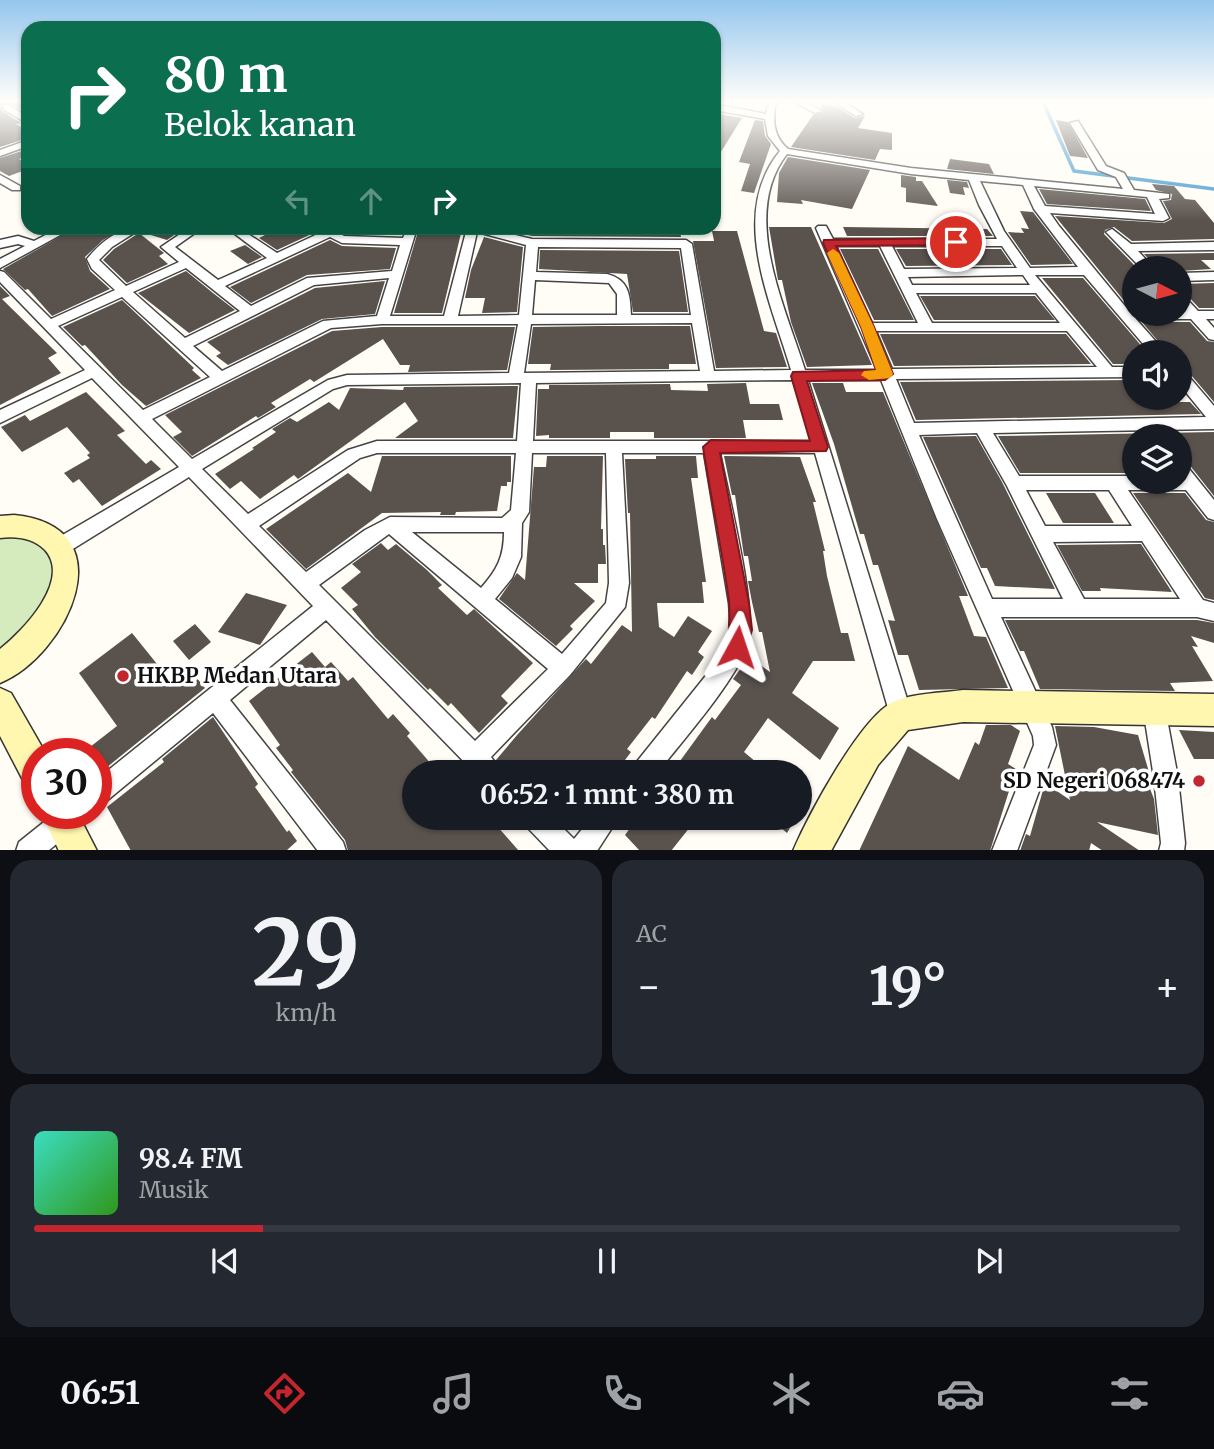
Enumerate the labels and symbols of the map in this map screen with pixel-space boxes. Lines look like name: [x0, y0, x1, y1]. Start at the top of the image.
pin: [926, 212, 986, 272]
north arrow: [1122, 256, 1192, 326]
position arrow: [700, 610, 774, 684]
place label: HKBP Medan Utara: [137, 662, 337, 689]
marker: HKBP Medan Utara: [115, 668, 131, 684]
speed limit sign: 30: [21, 738, 112, 829]
place label: SD Negeri 068474: [1003, 767, 1185, 794]
marker: SD Negeri 068474: [1191, 773, 1207, 789]

